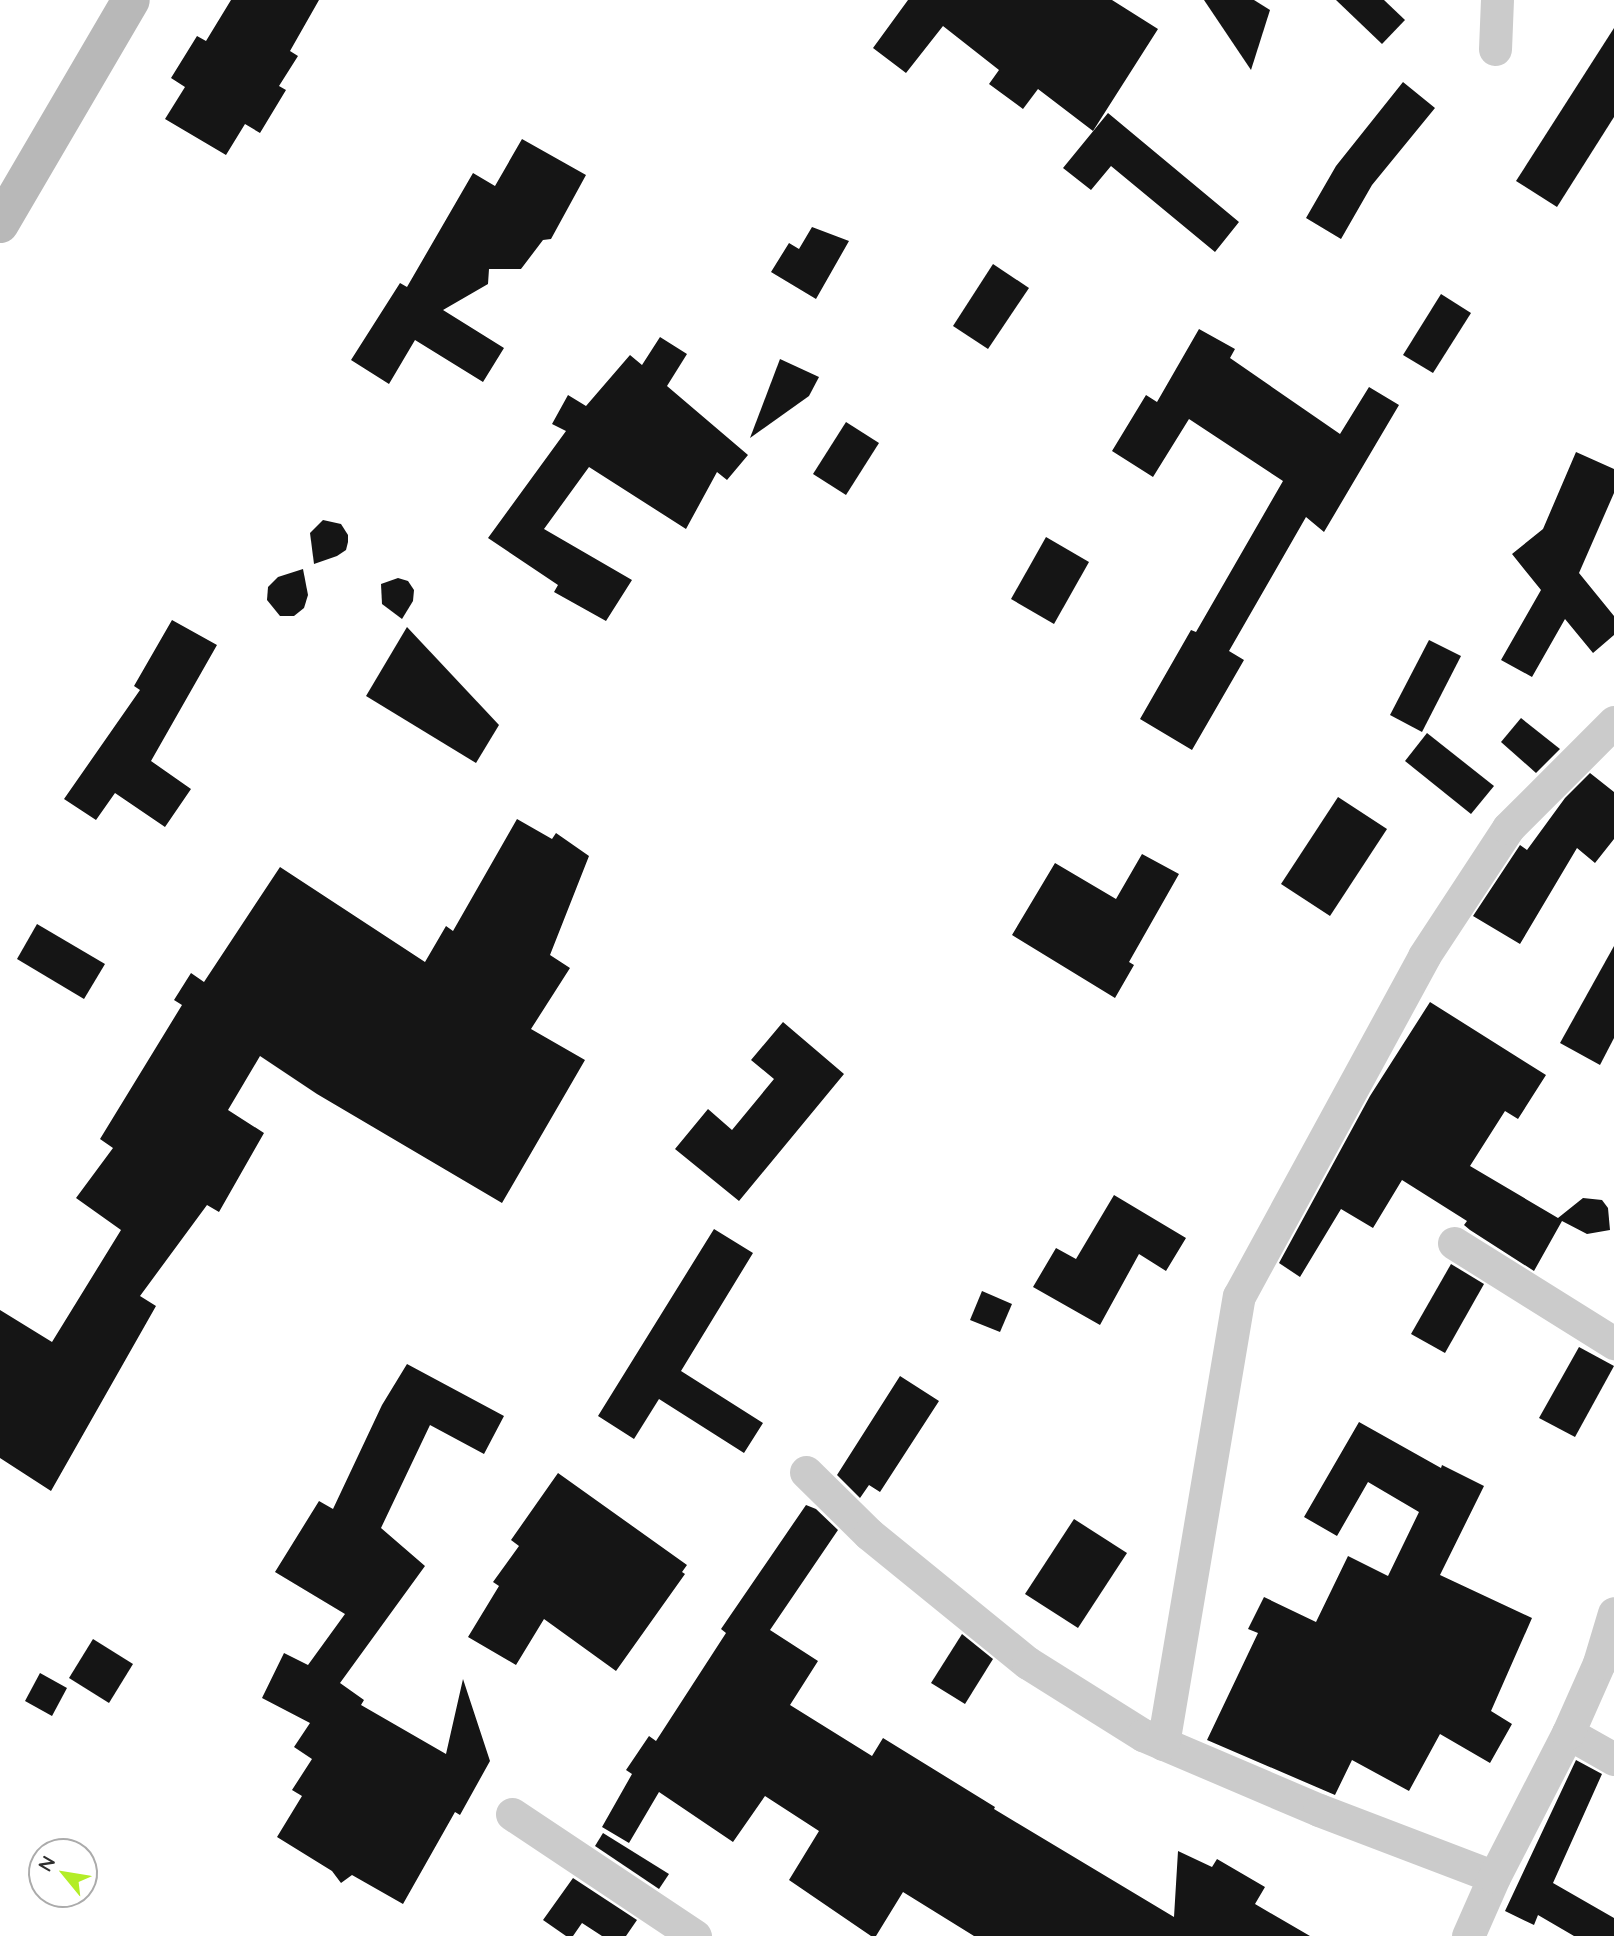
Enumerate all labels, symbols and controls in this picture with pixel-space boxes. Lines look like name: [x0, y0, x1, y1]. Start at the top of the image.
north arrow: [28, 1838, 98, 1908]
text: N: [33, 1851, 60, 1876]

